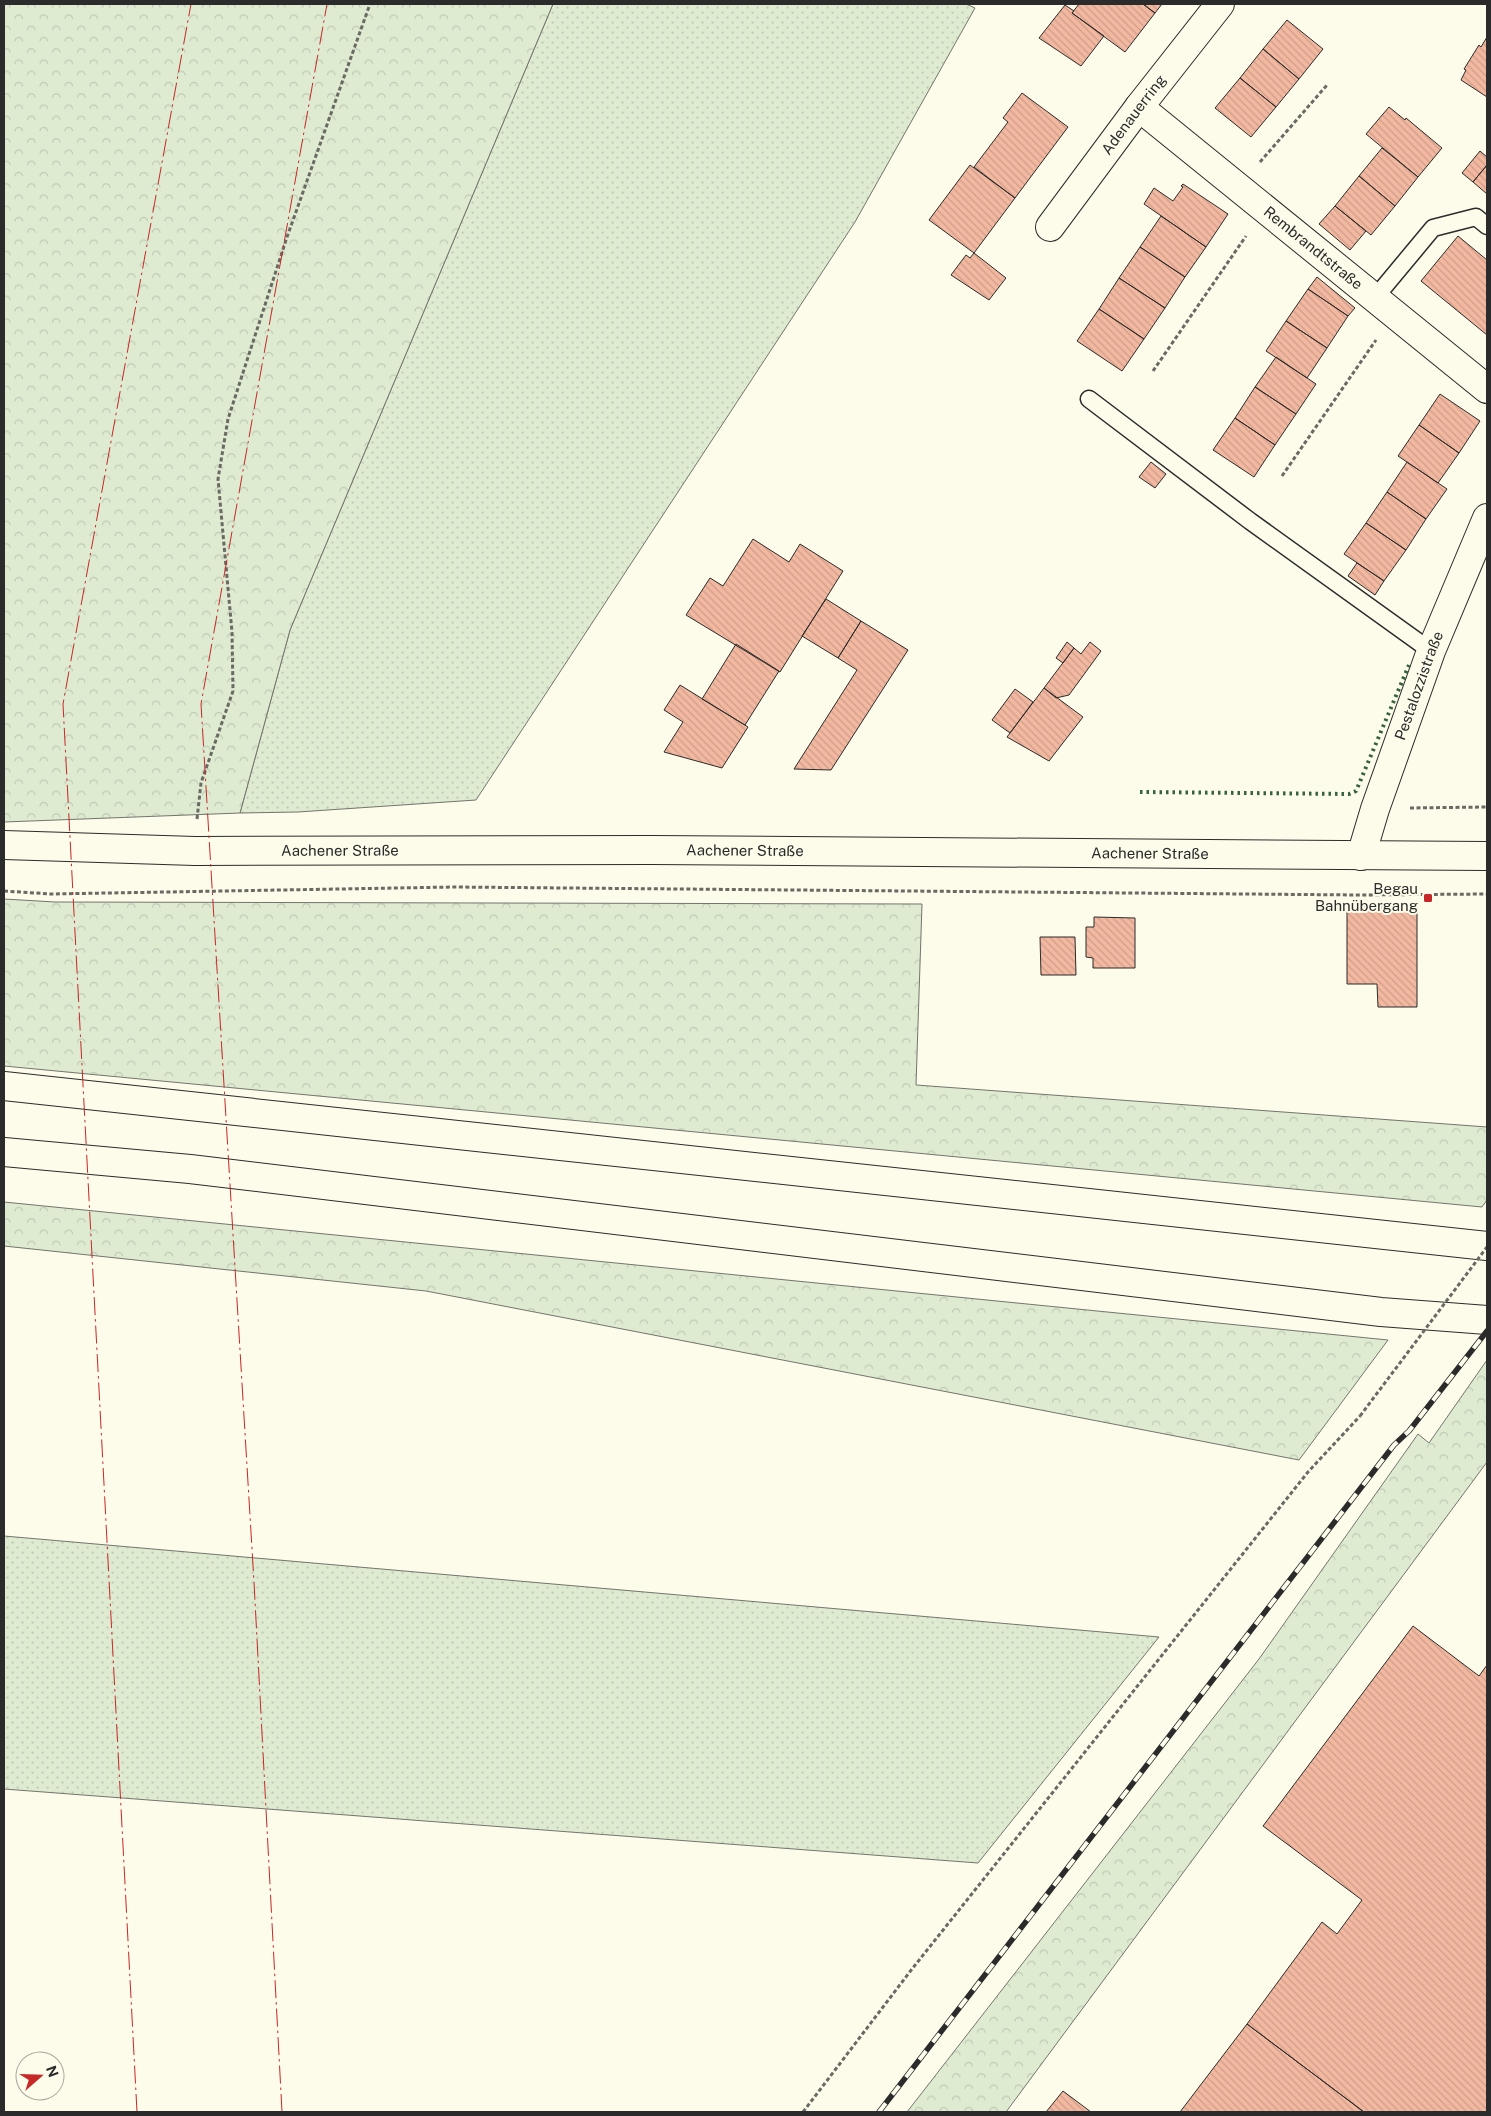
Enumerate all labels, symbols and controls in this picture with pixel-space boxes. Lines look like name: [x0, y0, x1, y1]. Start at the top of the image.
street label: Adenauerring: [1098, 71, 1169, 158]
street label: Rembrandtstraße: [1261, 203, 1366, 293]
street label: Pestalozzistraße: [1391, 628, 1446, 742]
street label: Aachener Straße: [686, 841, 804, 859]
street label: Aachener Straße: [281, 842, 399, 859]
street label: Aachener Straße: [1091, 844, 1209, 862]
place label: Begau Bahnübergang: [1315, 880, 1418, 914]
marker: Begau Bahnübergang: [1422, 892, 1434, 904]
north arrow: [15, 2051, 65, 2101]
text: N: [43, 2064, 62, 2079]

